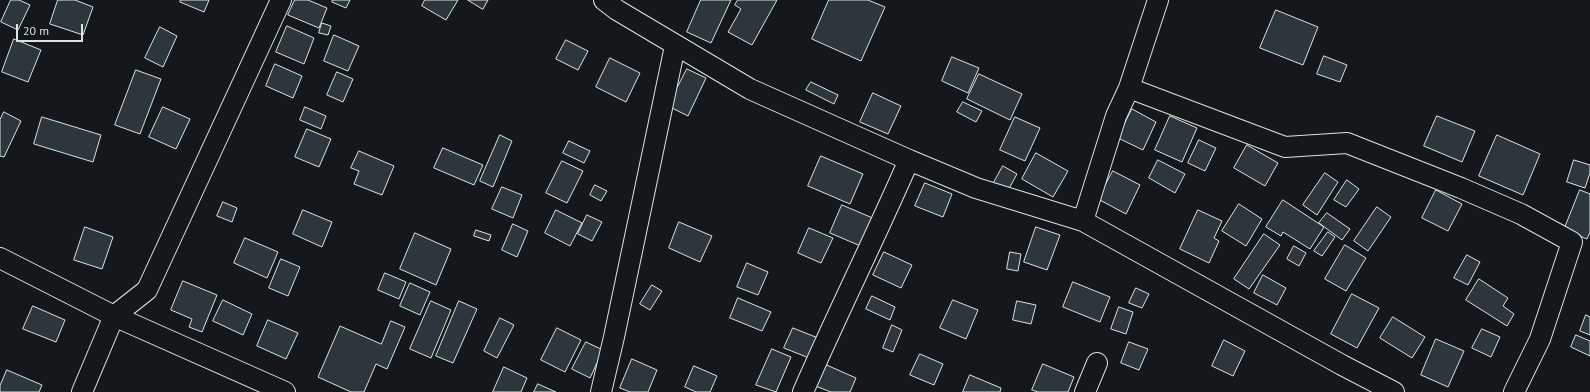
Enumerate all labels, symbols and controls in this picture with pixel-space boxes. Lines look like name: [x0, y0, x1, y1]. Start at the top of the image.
scale bar: [18, 16, 85, 42]
text: 20 m: [23, 23, 49, 38]

